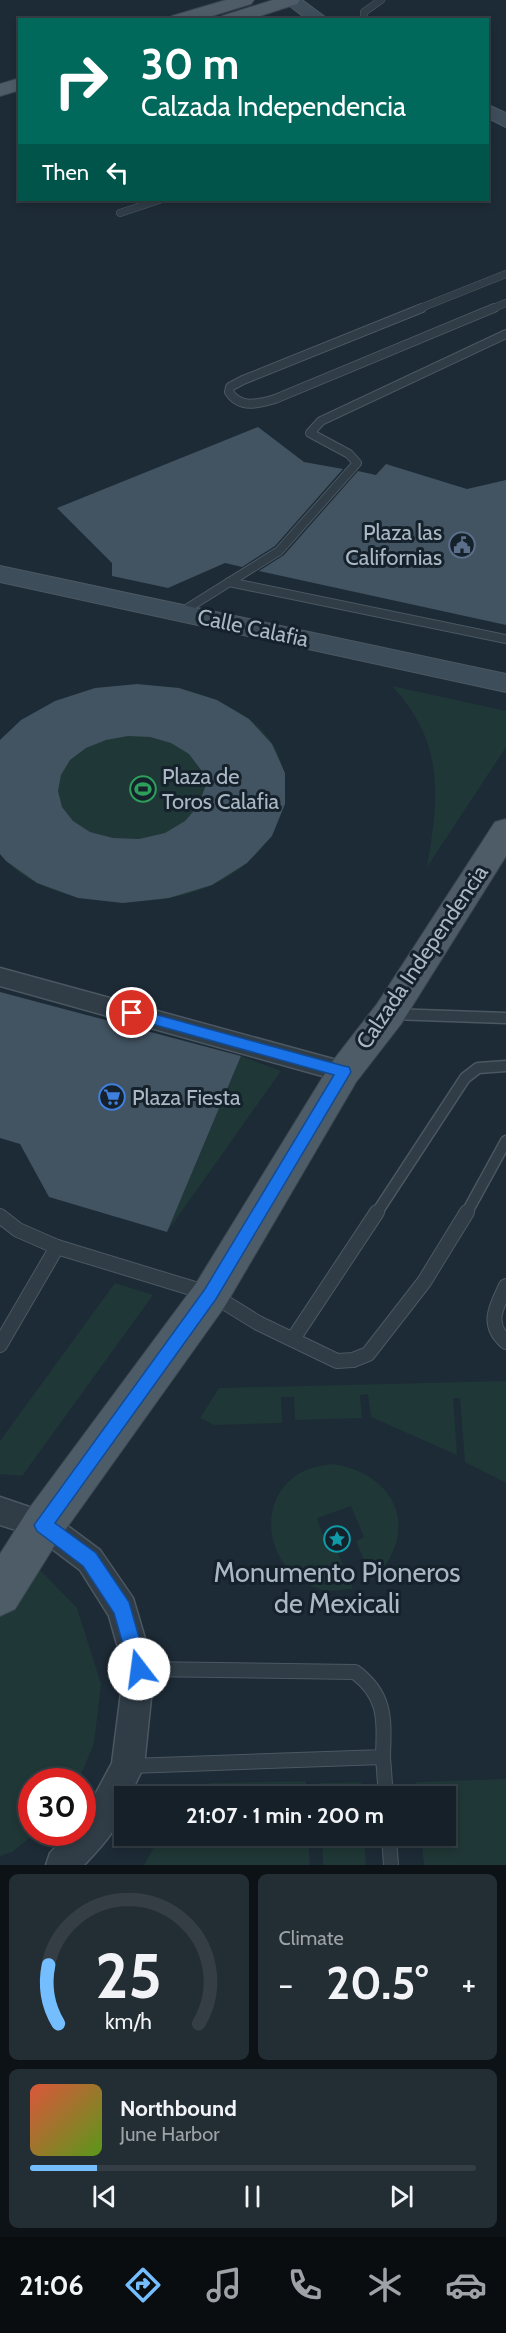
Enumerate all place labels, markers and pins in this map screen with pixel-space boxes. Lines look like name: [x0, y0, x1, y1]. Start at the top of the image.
place label: Plaza las Californias: [345, 519, 442, 571]
public building icon: Plaza las Californias: [447, 530, 477, 560]
place label: Plaza de Toros Calafia: [162, 763, 280, 815]
sports icon: Plaza de Toros Calafia: [128, 774, 158, 804]
pin: [106, 987, 157, 1038]
supermarket icon: Plaza Fiesta: [97, 1082, 127, 1112]
place label: Plaza Fiesta: [132, 1084, 241, 1111]
place icon: Monumento Pioneros de Mexicali: [322, 1524, 352, 1554]
place label: Monumento Pioneros de Mexicali: [214, 1556, 460, 1620]

